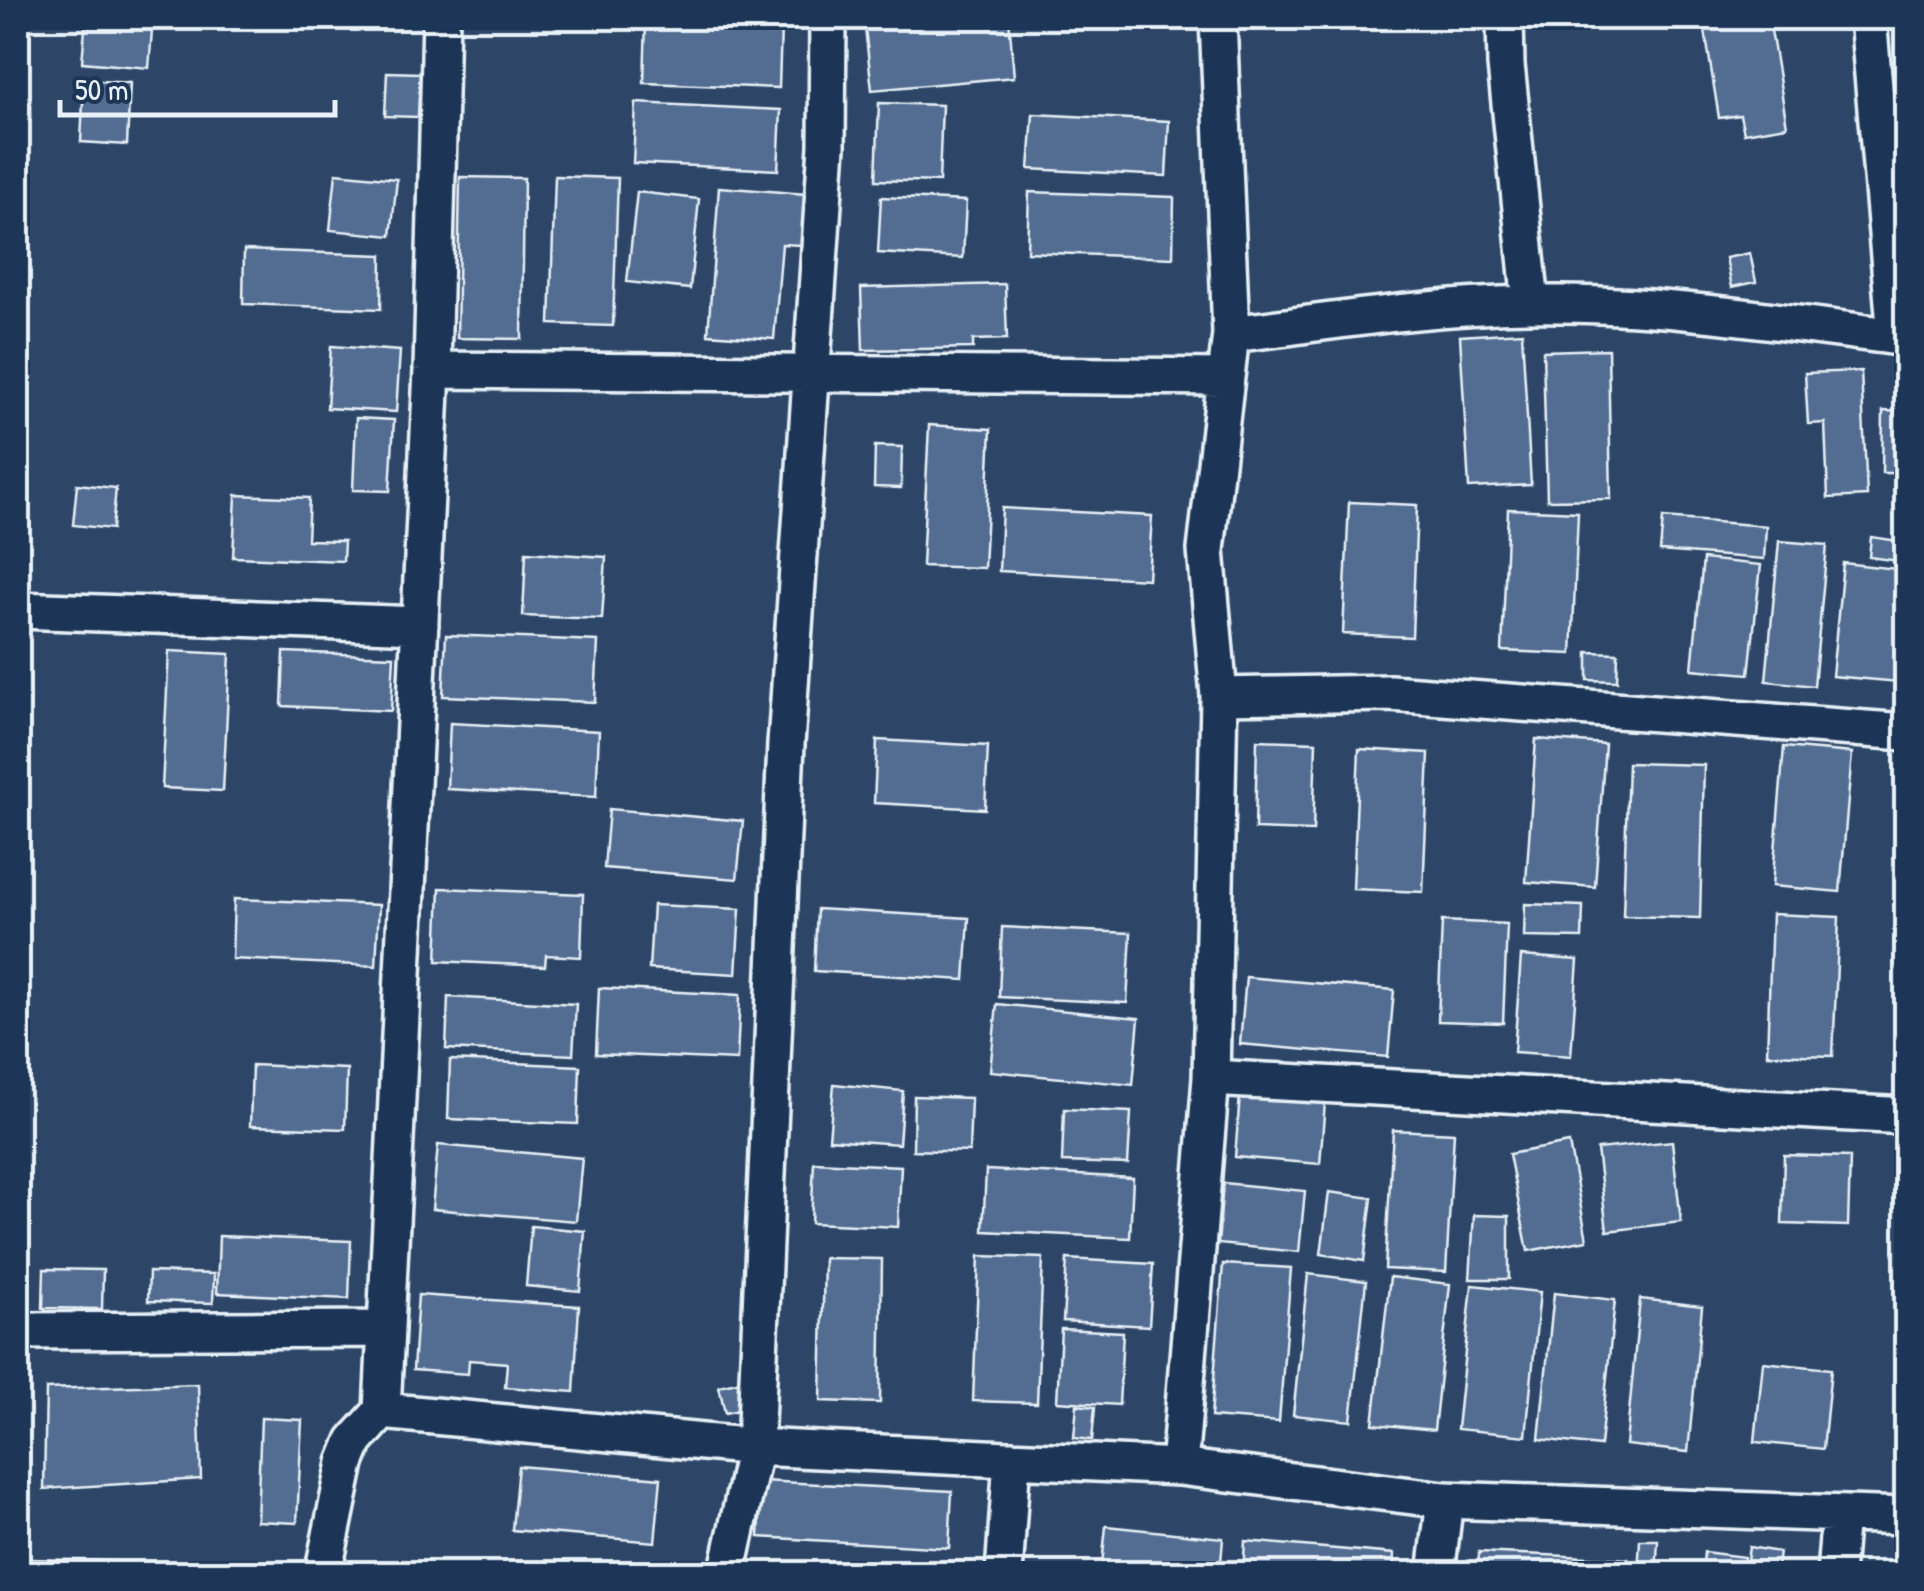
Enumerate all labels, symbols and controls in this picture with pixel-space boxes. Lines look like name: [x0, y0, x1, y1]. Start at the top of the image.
scale bar: [60, 55, 335, 117]
text: 50 m: [75, 69, 128, 109]

